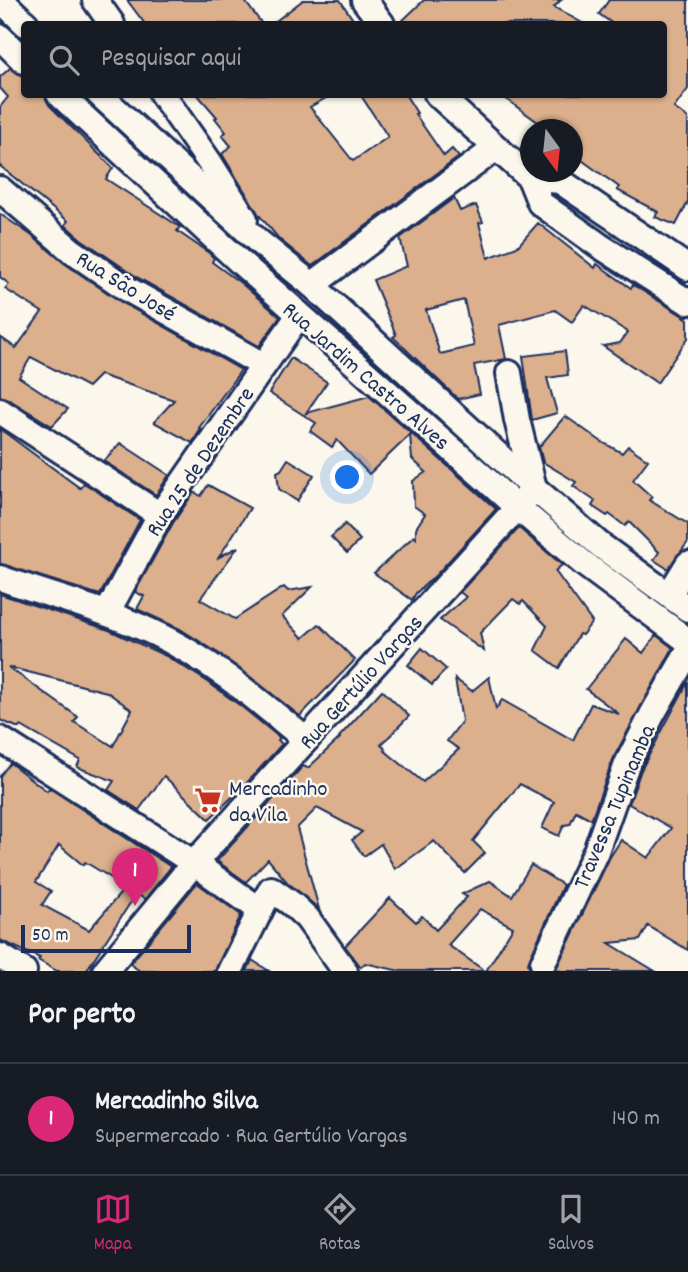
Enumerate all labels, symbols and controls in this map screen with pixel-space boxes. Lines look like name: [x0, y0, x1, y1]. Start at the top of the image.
search box: [21, 21, 667, 98]
icon: search: [45, 41, 83, 79]
text: Pesquisar aqui: [101, 41, 241, 78]
north arrow: [520, 119, 583, 182]
street label: Rua São José: [69, 244, 182, 332]
street label: Rua Jardim Castro Alves: [274, 295, 456, 460]
street label: Rua 25 de Dezembre: [139, 381, 264, 545]
your location: [330, 460, 364, 494]
street label: Rua Gertúlio Vargas: [293, 608, 432, 758]
street label: Travessa Tupinamba: [567, 719, 666, 895]
place label: Mercadinho da Vila: [229, 774, 328, 833]
supermarket icon: Mercadinho da Vila: [193, 785, 223, 815]
pin: 1: [112, 848, 158, 906]
scale bar: [21, 922, 191, 954]
text: 50 m: [32, 923, 69, 950]
text: Por perto: [28, 995, 136, 1038]
text: Mercadinho Silva: [95, 1084, 258, 1121]
text: 1: [48, 1103, 54, 1136]
text: 140 m: [612, 1103, 660, 1136]
text: Supermercado · Rua Gertúlio Vargas: [95, 1121, 408, 1154]
tab: Mapa: [94, 1190, 132, 1259]
tab: Rotas: [319, 1190, 361, 1259]
tab: Salvos: [548, 1190, 594, 1259]

